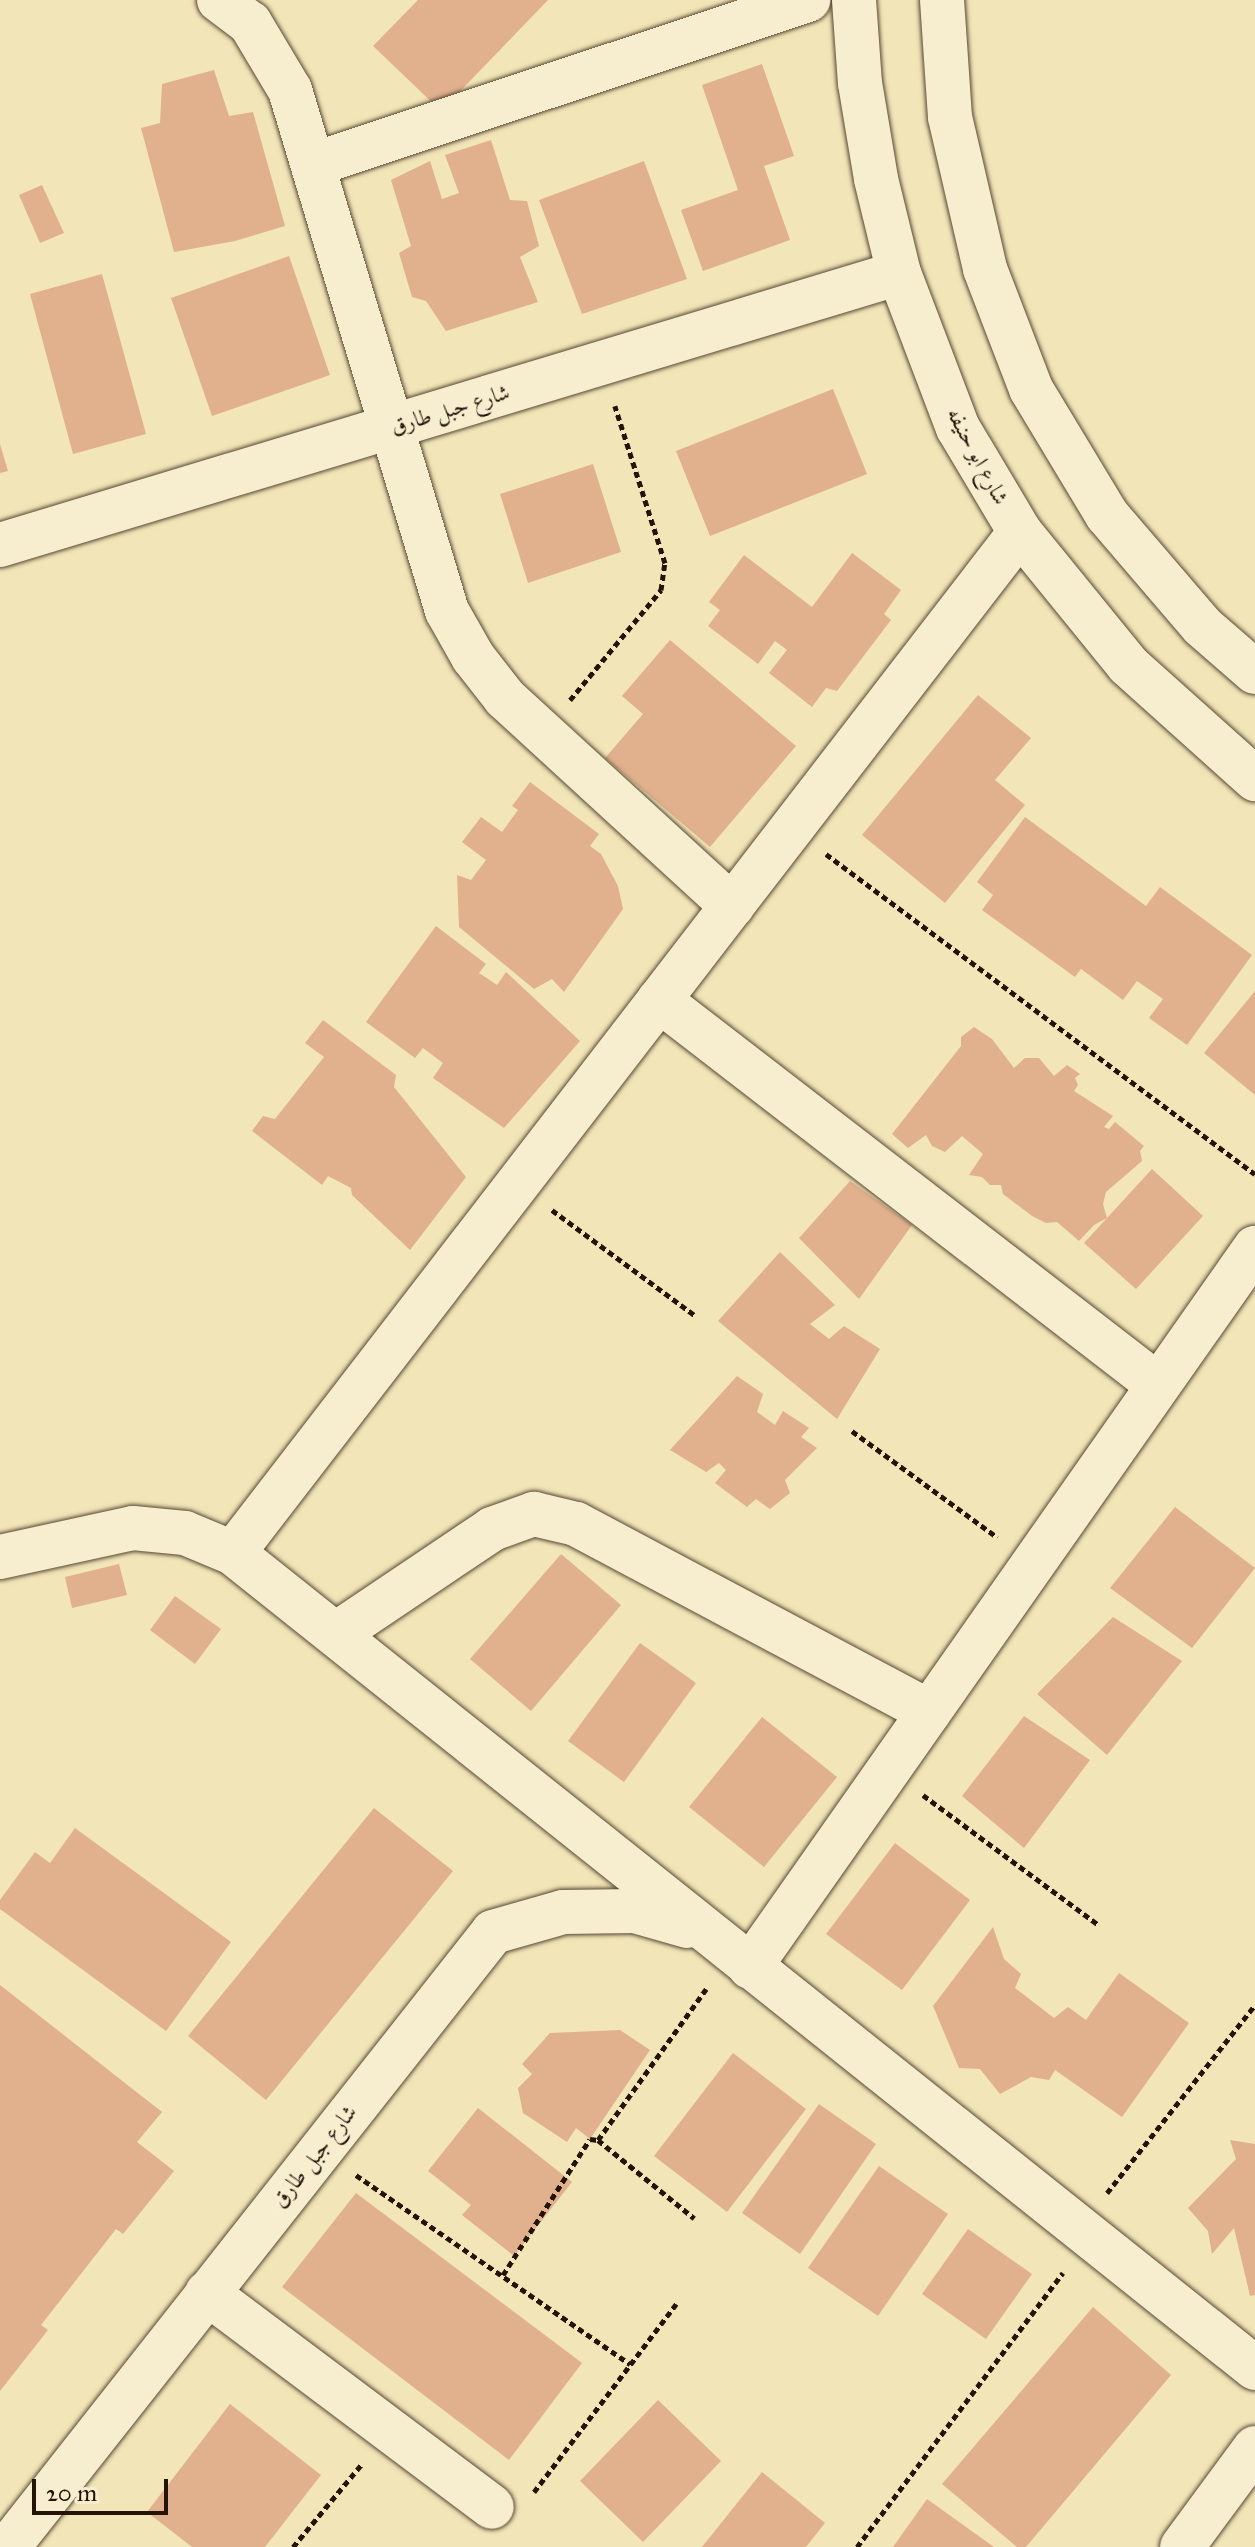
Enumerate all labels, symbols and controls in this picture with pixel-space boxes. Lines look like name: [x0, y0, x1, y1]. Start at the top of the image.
street label: شارع جبل طارق: [387, 378, 513, 440]
street label: شارع ابو حنيفه: [941, 403, 1015, 509]
street label: شارع جبل طارق: [266, 2099, 362, 2213]
scale bar: [36, 2463, 172, 2513]
text: 20 m: [46, 2478, 97, 2508]

